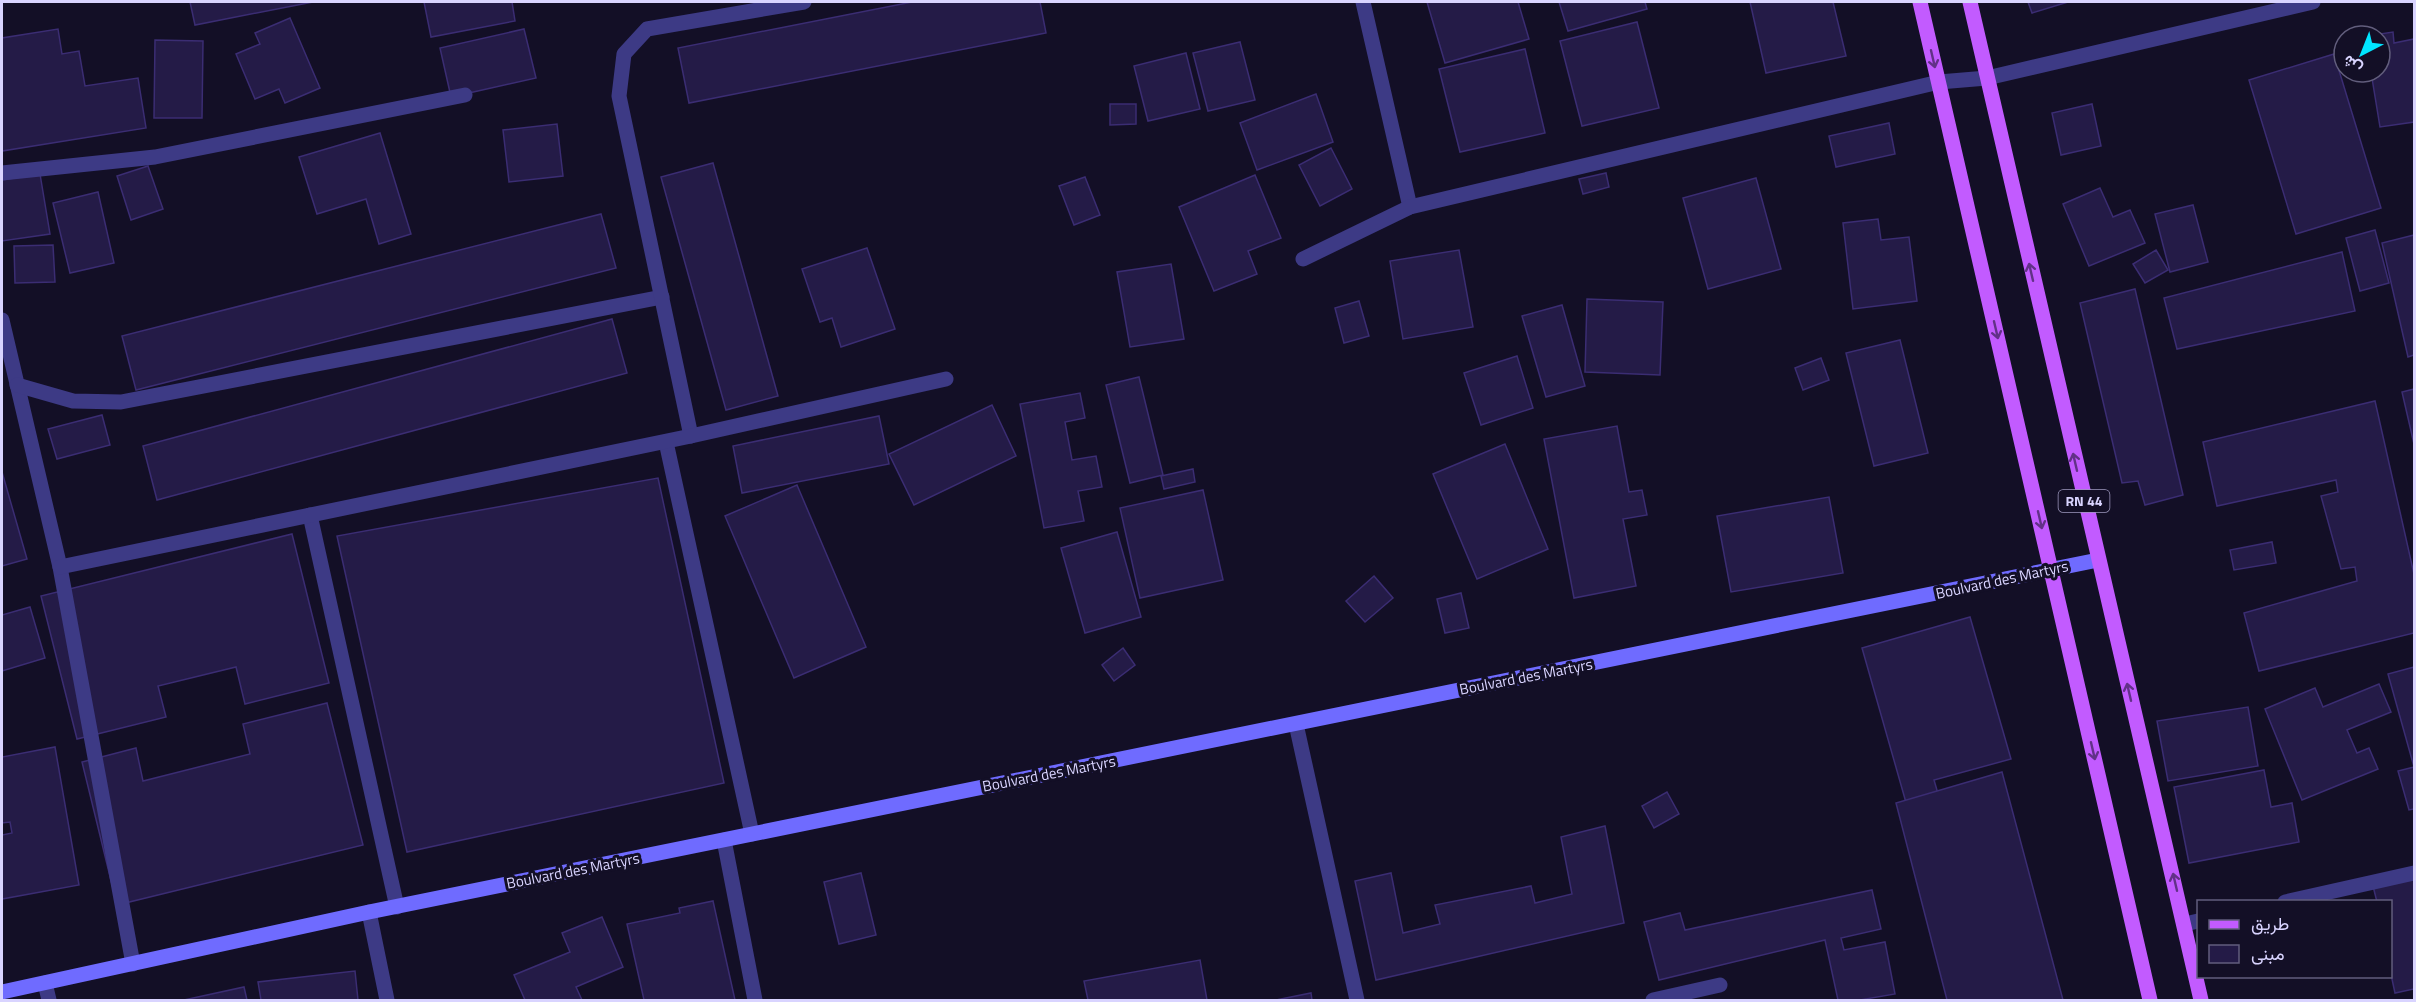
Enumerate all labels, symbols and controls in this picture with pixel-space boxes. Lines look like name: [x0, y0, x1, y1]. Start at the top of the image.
north arrow: [2332, 24, 2392, 84]
one-way arrow: [1928, 49, 1940, 68]
text: ش: [2337, 50, 2367, 81]
one-way arrow: [2025, 262, 2037, 281]
one-way arrow: [1990, 321, 2002, 340]
one-way arrow: [2069, 452, 2080, 472]
road number: RN 44: [2058, 490, 2110, 512]
one-way arrow: [2034, 511, 2046, 530]
street label: Boulvard des Martyrs: [1933, 554, 2070, 605]
street label: Boulvard des Martyrs: [1457, 652, 1594, 701]
one-way arrow: [2123, 683, 2135, 702]
one-way arrow: [2087, 742, 2099, 761]
street label: Boulvard des Martyrs: [980, 749, 1117, 798]
street label: Boulvard des Martyrs: [504, 846, 641, 895]
one-way arrow: [2168, 873, 2180, 892]
legend: [2197, 900, 2392, 978]
text: طريق: [2251, 910, 2289, 937]
text: مبنى: [2251, 940, 2285, 967]

